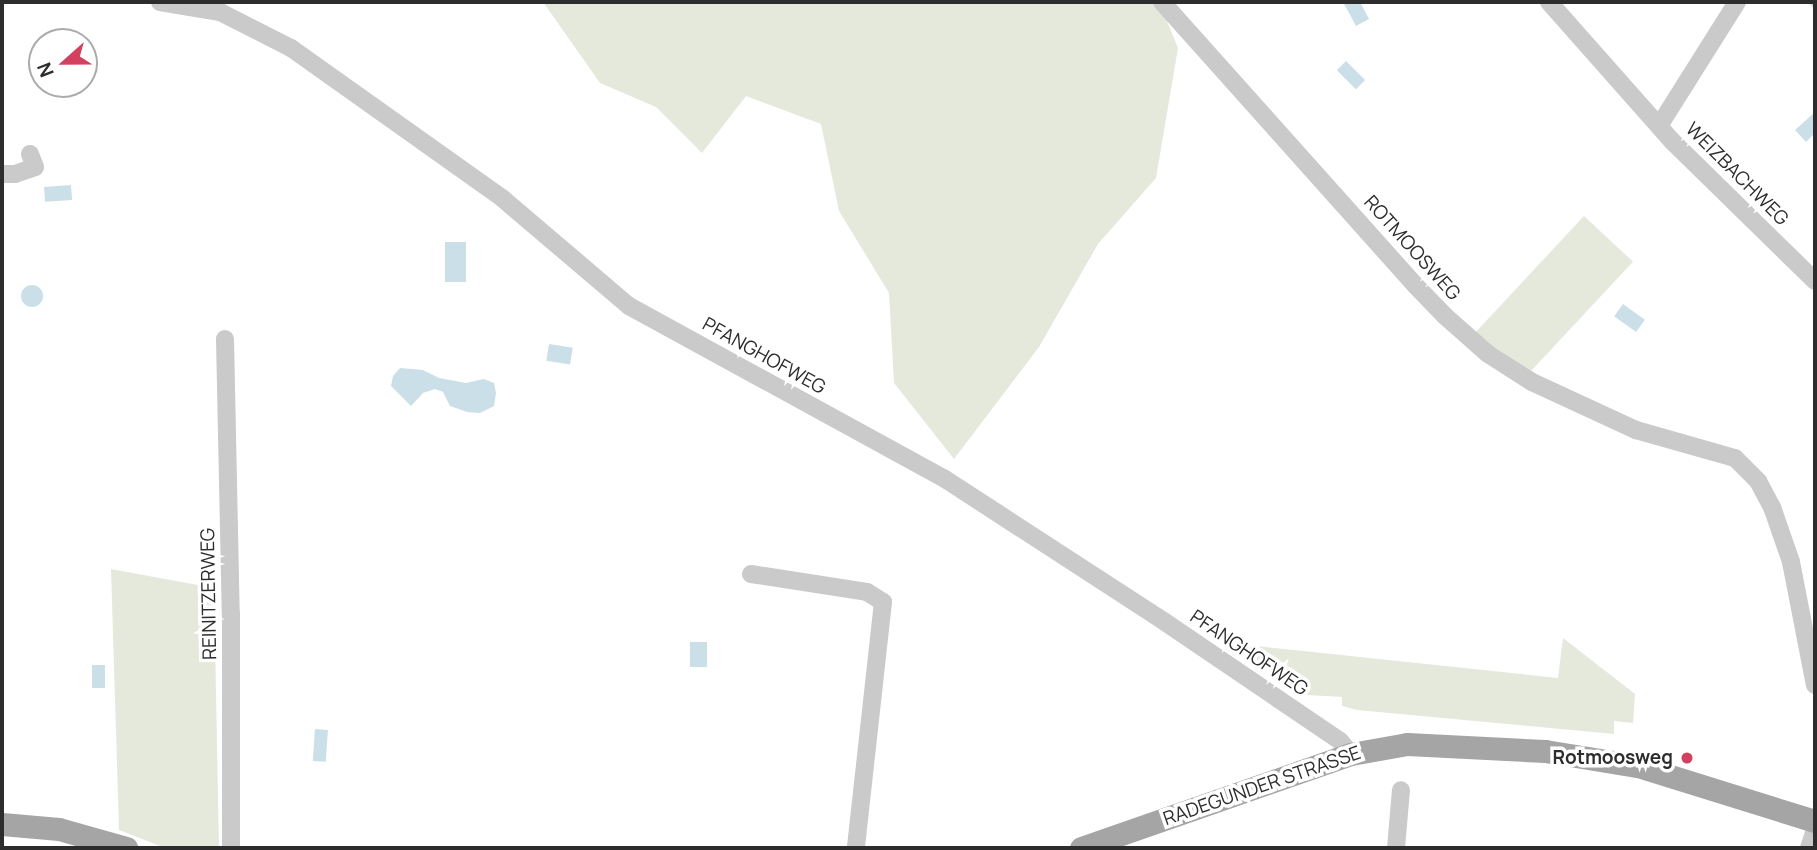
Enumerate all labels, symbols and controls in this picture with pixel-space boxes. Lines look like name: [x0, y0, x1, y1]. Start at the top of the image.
north arrow: [28, 28, 98, 98]
text: N: [31, 59, 60, 81]
street label: WEIZBACHWEG: [1681, 118, 1793, 230]
street label: ROTMOOSWEG: [1359, 191, 1465, 305]
street label: PFANGHOFWEG: [699, 313, 829, 399]
street label: REINITZERWEG: [196, 528, 222, 660]
street label: PFANGHOFWEG: [1186, 605, 1312, 701]
street label: RADEGUNDER STRASSE: [1160, 741, 1364, 831]
place label: Rotmoosweg: [1552, 747, 1673, 769]
marker: Rotmoosweg: [1679, 750, 1695, 766]

